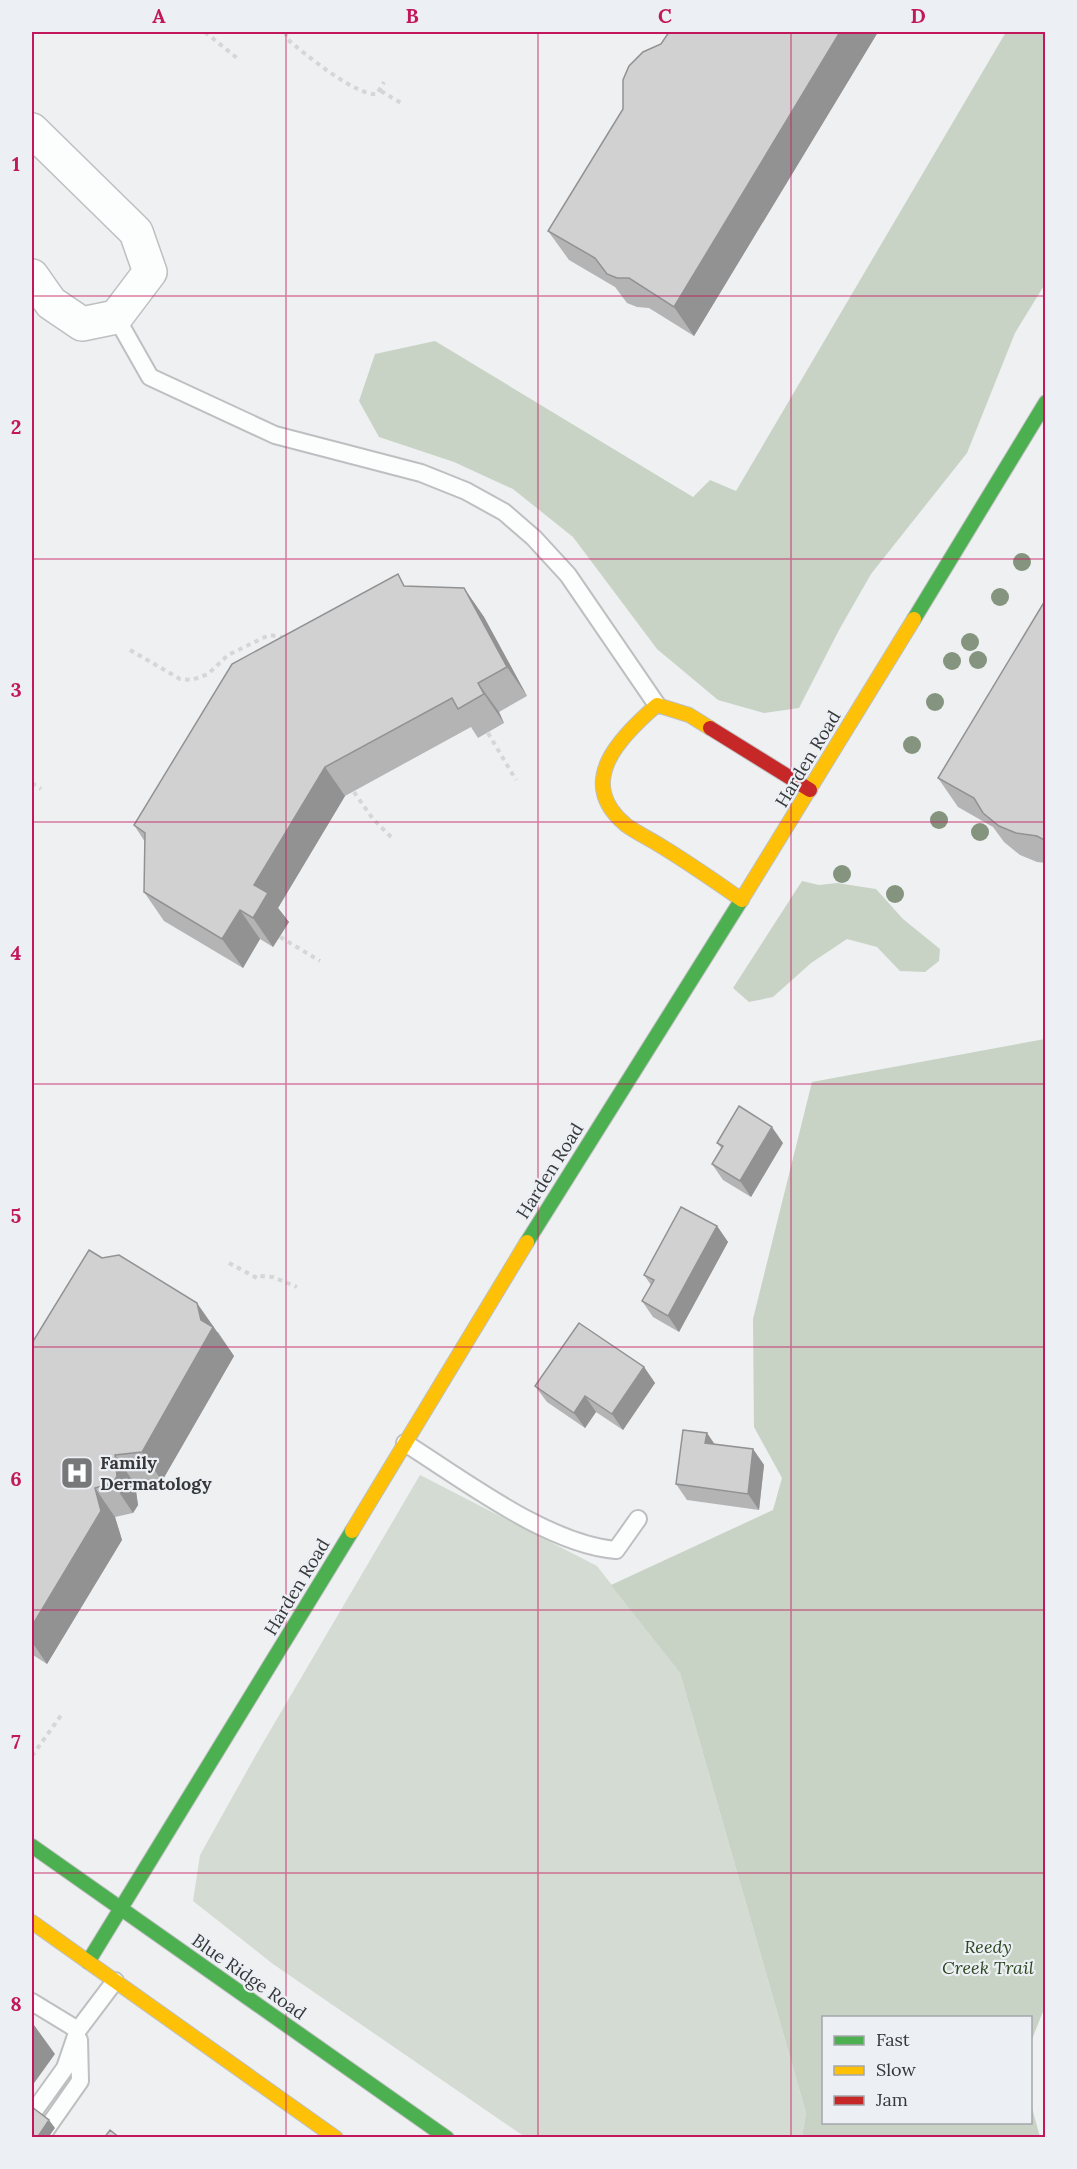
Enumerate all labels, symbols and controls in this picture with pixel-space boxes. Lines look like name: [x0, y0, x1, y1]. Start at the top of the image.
text: A: [152, 3, 166, 28]
text: B: [405, 3, 419, 28]
text: C: [658, 3, 672, 28]
text: D: [910, 3, 926, 28]
text: 1: [12, 151, 20, 176]
text: 2: [11, 414, 21, 439]
text: 3: [10, 677, 22, 702]
street label: Harden Road: [770, 706, 846, 811]
text: 4: [11, 940, 22, 965]
street label: Harden Road: [511, 1118, 588, 1223]
text: 5: [11, 1203, 22, 1228]
place label: Family Dermatology: [100, 1451, 212, 1495]
hospital icon: Family Dermatology: [59, 1455, 95, 1491]
text: 6: [10, 1466, 22, 1491]
street label: Harden Road: [259, 1534, 335, 1639]
text: 7: [11, 1729, 21, 1754]
street label: Blue Ridge Road: [188, 1929, 311, 2025]
park label: Reedy Creek Trail: [942, 1935, 1034, 1979]
text: 8: [10, 1991, 22, 2016]
legend: [822, 2016, 1032, 2124]
text: Fast: [876, 2028, 910, 2051]
text: Slow: [876, 2058, 916, 2081]
text: Jam: [875, 2088, 908, 2111]

